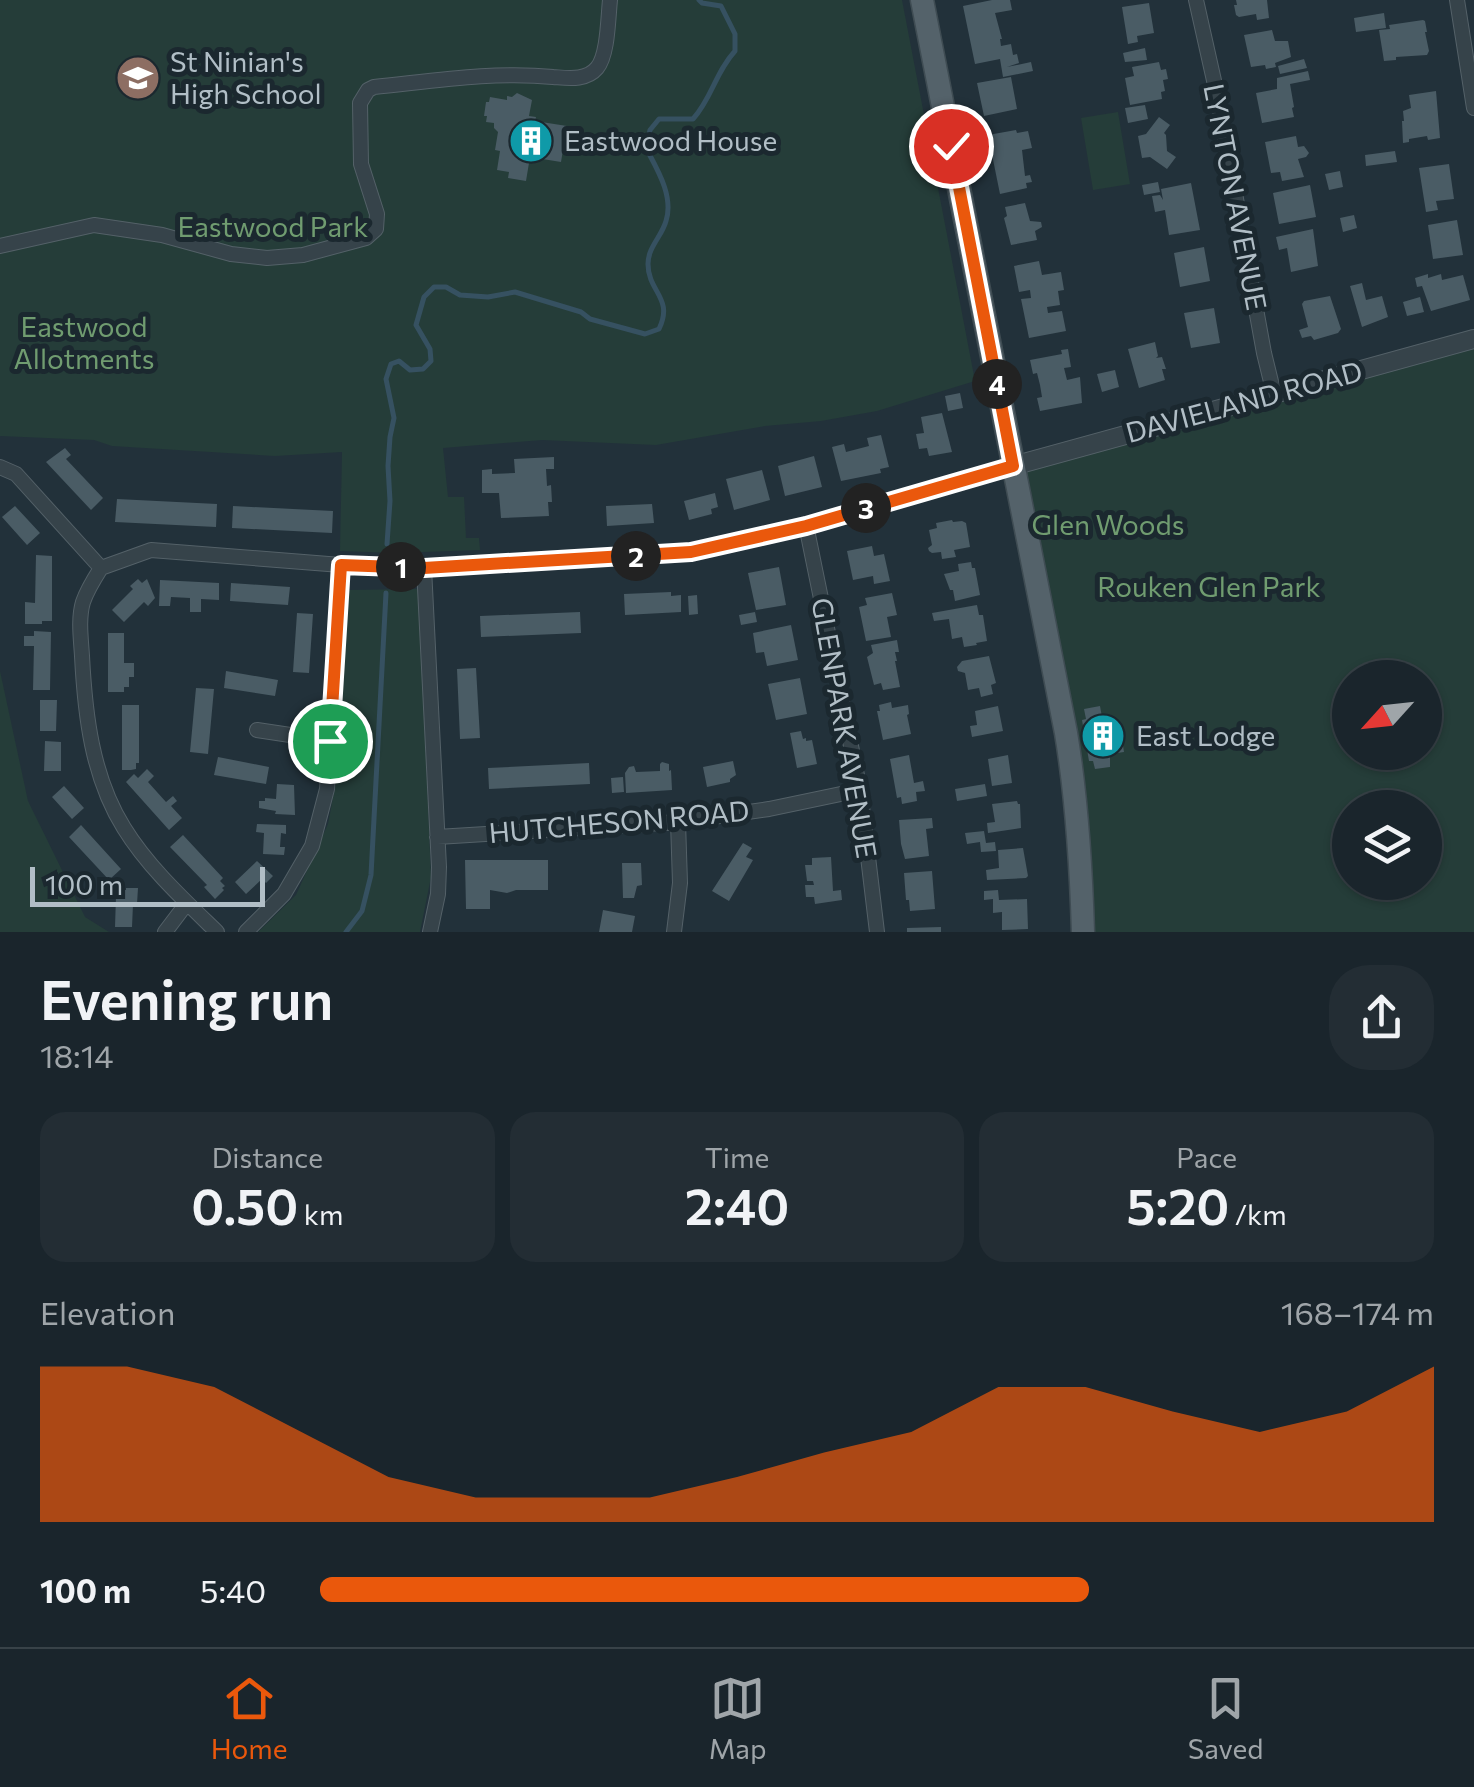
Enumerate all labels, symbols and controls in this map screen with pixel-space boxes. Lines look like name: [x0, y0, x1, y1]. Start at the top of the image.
place label: St Ninian's High School: [170, 44, 322, 110]
school or university icon: St Ninian's High School: [115, 55, 161, 101]
street label: LYNTON AVENUE: [1197, 81, 1275, 313]
pin: [909, 104, 994, 189]
building icon: Eastwood House: [508, 118, 554, 164]
icon: check: [924, 119, 979, 174]
place label: Eastwood House: [564, 123, 777, 157]
park label: Eastwood Park: [178, 209, 368, 243]
park label: Eastwood Allotments: [13, 309, 155, 375]
street label: DAVIELAND ROAD: [1122, 353, 1366, 449]
pin: 4: [972, 359, 1022, 409]
text: 4: [988, 367, 1006, 401]
pin: 3: [841, 483, 891, 533]
text: 3: [858, 491, 874, 525]
park label: Glen Woods: [1032, 507, 1184, 541]
pin: 2: [611, 531, 661, 581]
text: 2: [628, 539, 644, 573]
pin: 1: [376, 542, 426, 592]
text: 1: [395, 550, 407, 584]
park label: Rouken Glen Park: [1097, 569, 1321, 603]
street label: GLENPARK AVENUE: [805, 595, 885, 861]
north arrow: [1332, 660, 1442, 770]
map controls: [1332, 660, 1442, 900]
pin: [288, 699, 373, 784]
building icon: East Lodge: [1080, 713, 1126, 759]
icon: arrive: [303, 714, 358, 769]
place label: East Lodge: [1136, 718, 1275, 752]
button: layers: [1332, 790, 1442, 900]
street label: HUTCHESON ROAD: [487, 793, 751, 849]
scale bar: [30, 862, 265, 906]
text: 100 m: [45, 867, 123, 901]
text: Evening run: [40, 964, 333, 1031]
button: share: [1329, 965, 1434, 1070]
text: 18:14: [40, 1035, 114, 1075]
text: Distance: [212, 1140, 323, 1174]
text: Time: [705, 1140, 769, 1174]
text: Pace: [1176, 1140, 1237, 1174]
text: 0.50: [191, 1174, 298, 1235]
text: 2:40: [685, 1174, 789, 1235]
text: 5:20: [1127, 1174, 1229, 1235]
text: km: [298, 1197, 343, 1231]
text: /km: [1229, 1197, 1287, 1231]
text: Elevation: [40, 1292, 175, 1332]
text: 168–174 m: [1281, 1292, 1434, 1332]
text: 100 m: [40, 1570, 131, 1610]
text: 5:40: [200, 1570, 266, 1610]
tab: Home: [211, 1671, 288, 1765]
tab: Map: [709, 1671, 767, 1765]
tab: Saved: [1188, 1671, 1263, 1765]

